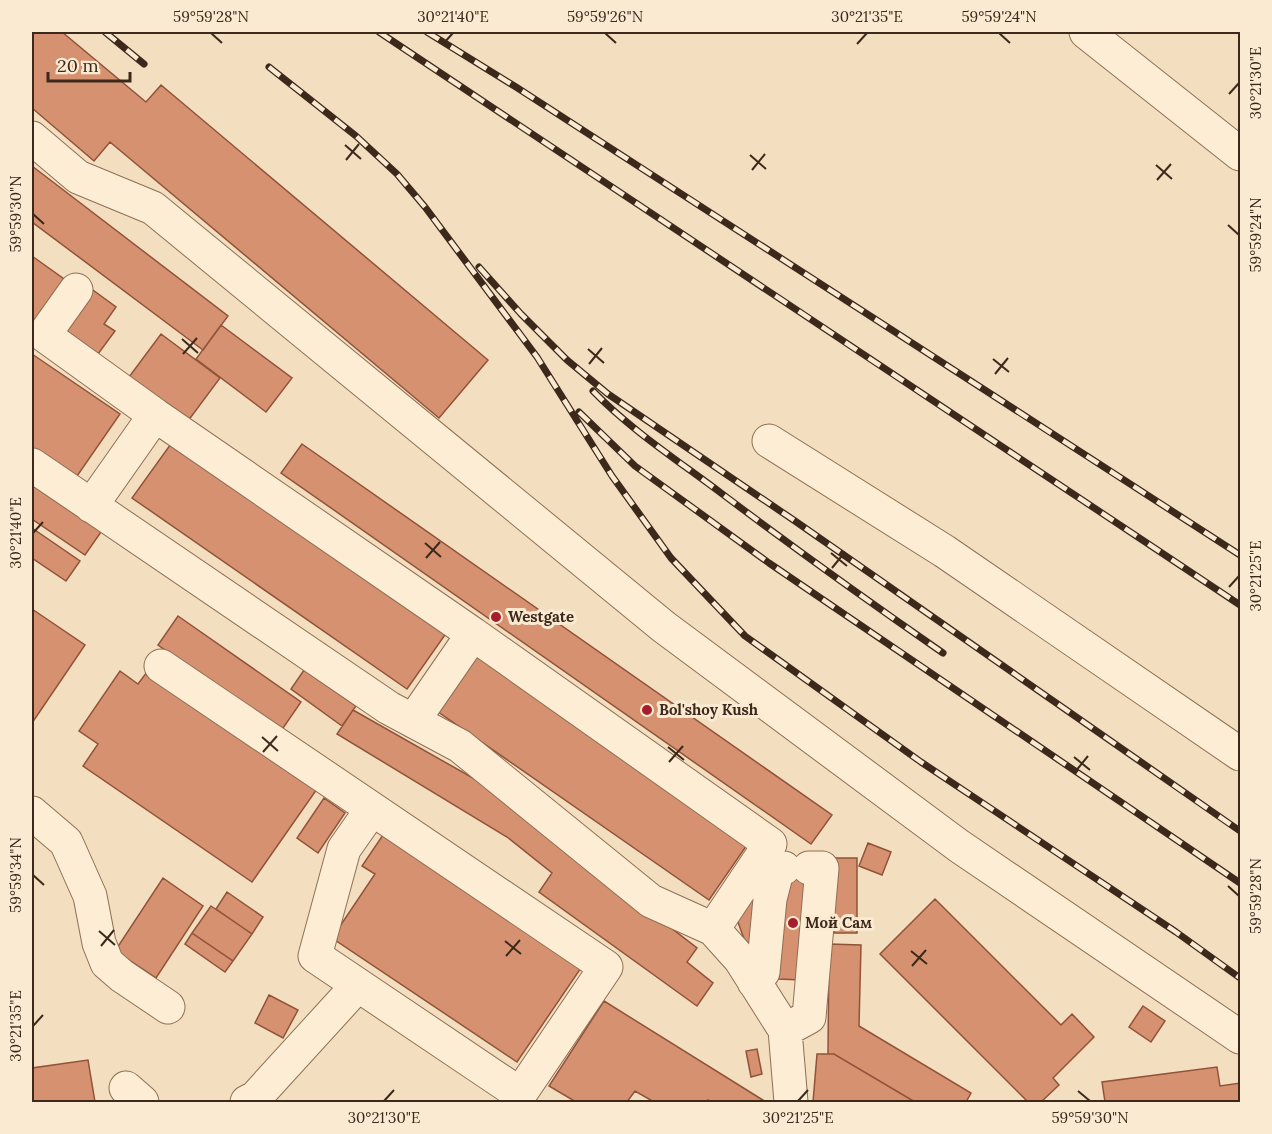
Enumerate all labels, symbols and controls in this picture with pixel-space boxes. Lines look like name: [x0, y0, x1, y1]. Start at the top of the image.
text: 59°59'28"N: [173, 7, 249, 26]
text: 30°21'40"E: [417, 7, 489, 26]
text: 59°59'26"N: [567, 7, 643, 26]
text: 30°21'35"E: [831, 7, 903, 26]
text: 59°59'24"N: [961, 7, 1037, 26]
scale bar: [48, 45, 130, 83]
text: 30°21'30"E: [1246, 47, 1265, 119]
text: 20 m: [57, 54, 99, 77]
text: 59°59'30"N: [6, 175, 25, 253]
text: 59°59'24"N: [1246, 197, 1265, 273]
text: 30°21'40"E: [6, 497, 25, 569]
text: 30°21'25"E: [1246, 540, 1265, 612]
place label: Westgate: [508, 607, 574, 626]
marker: Westgate: [489, 610, 503, 624]
place label: Bol'shoy Kush: [659, 700, 759, 719]
marker: Bol'shoy Kush: [640, 703, 654, 717]
text: 59°59'34"N: [6, 837, 25, 913]
text: 59°59'28"N: [1246, 858, 1265, 934]
place label: Мой Сам: [805, 913, 872, 932]
marker: Мой Сам: [786, 916, 800, 930]
text: 30°21'35"E: [6, 990, 25, 1062]
text: 30°21'30"E: [348, 1108, 420, 1127]
text: 30°21'25"E: [762, 1108, 834, 1127]
text: 59°59'30"N: [1051, 1108, 1129, 1127]

